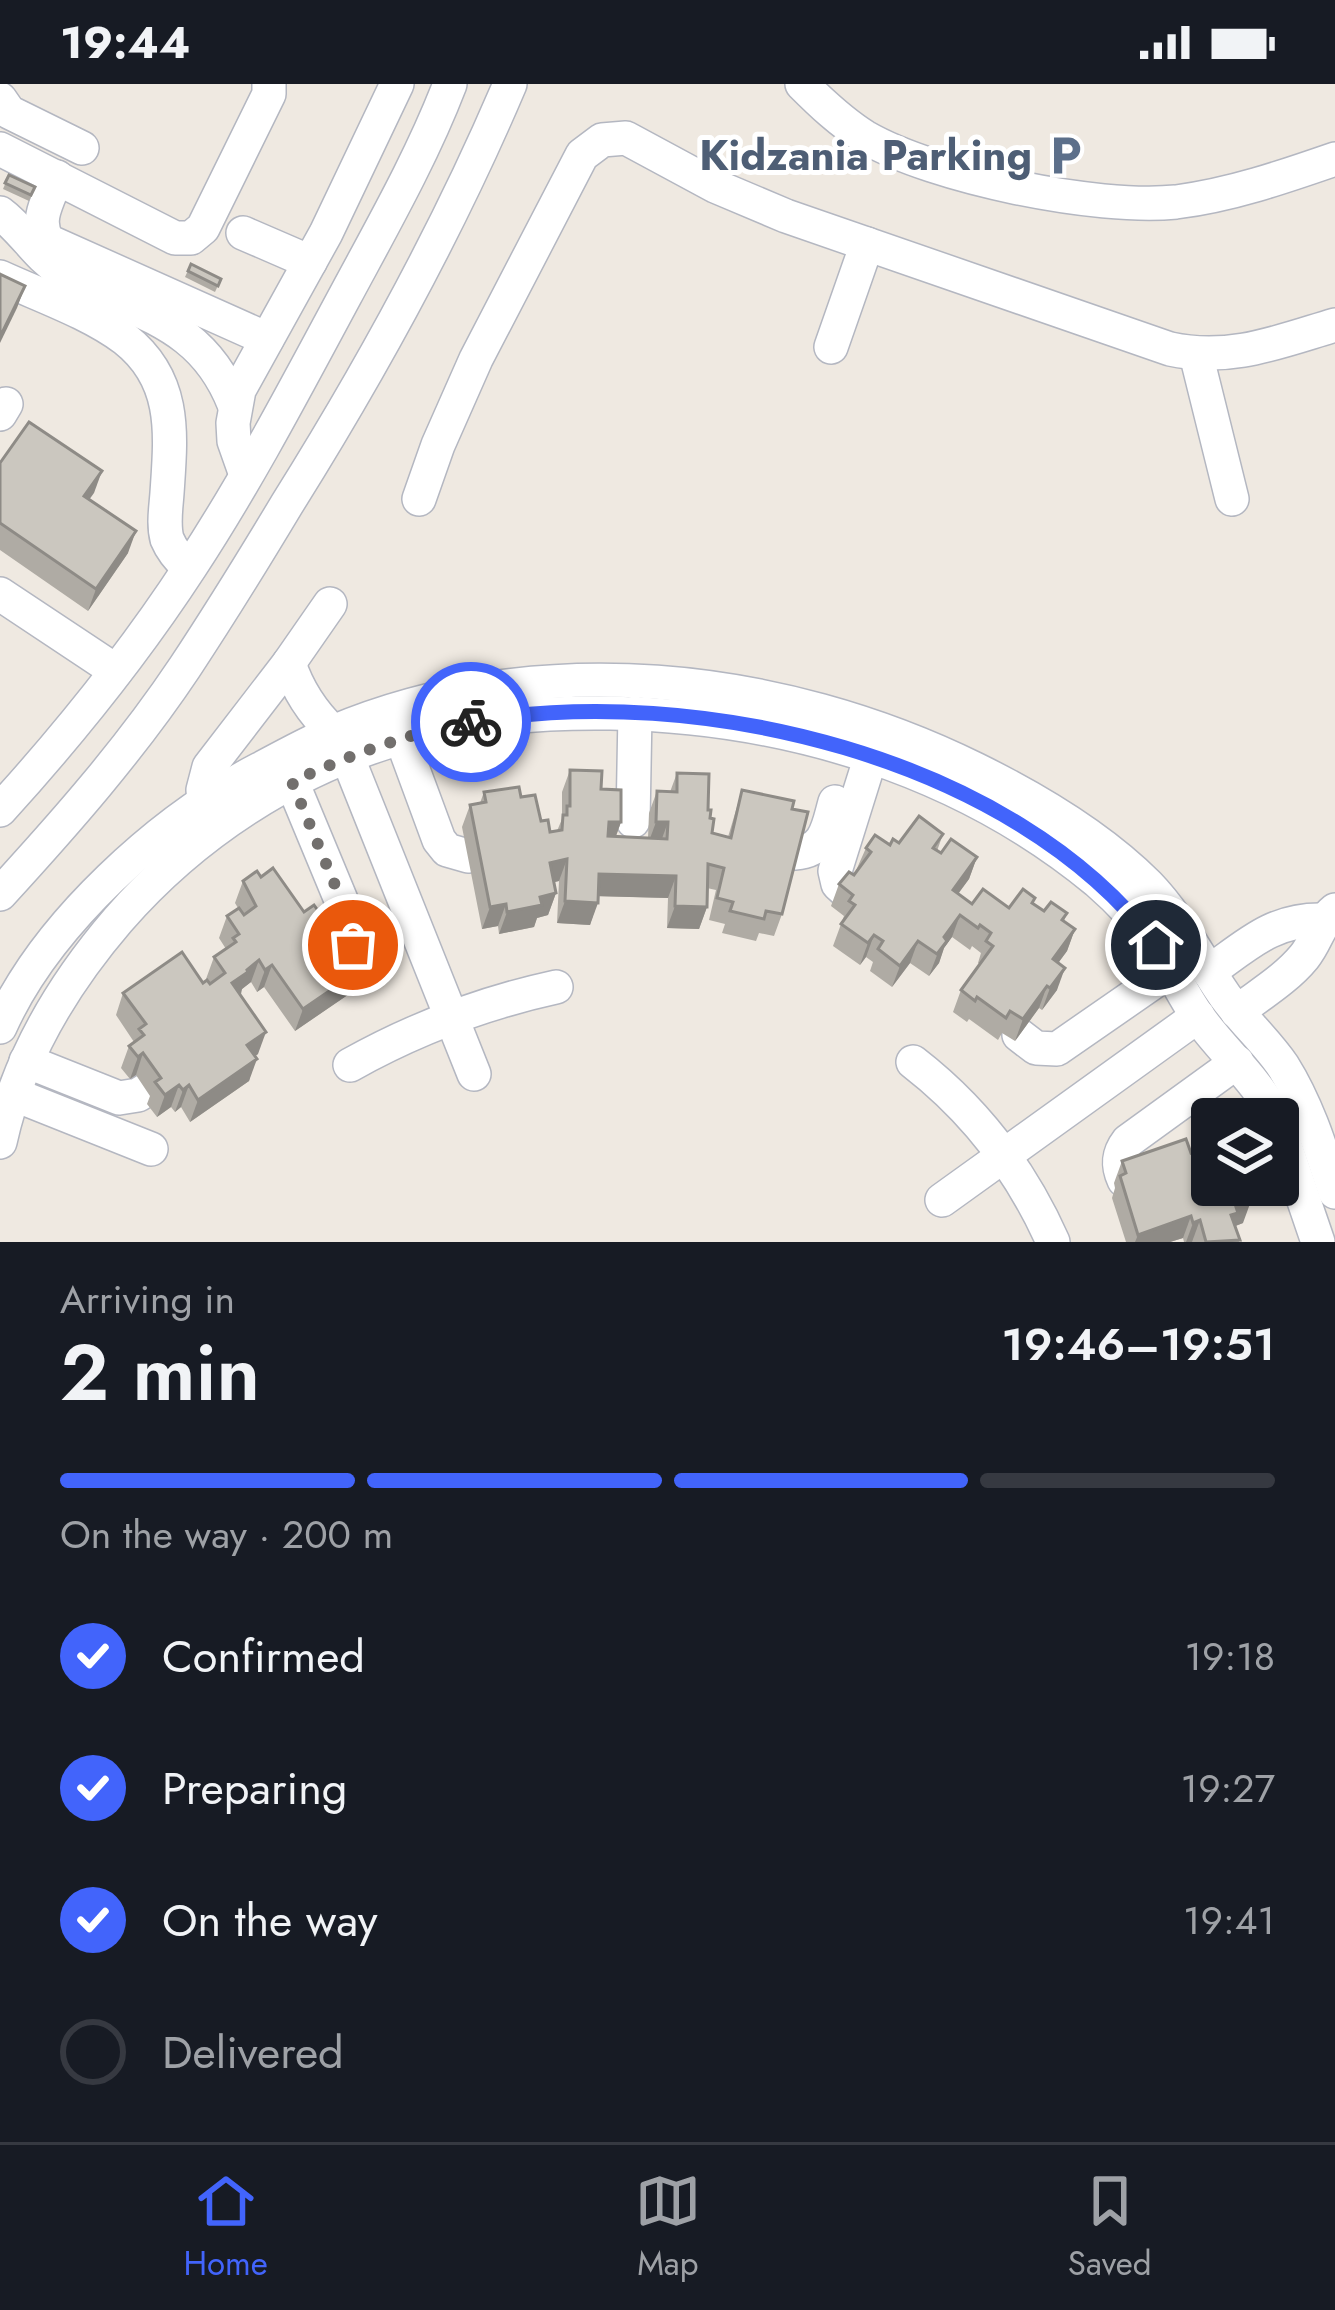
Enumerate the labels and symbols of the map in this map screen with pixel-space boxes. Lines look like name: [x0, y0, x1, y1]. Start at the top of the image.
place label: Kidzania Parking: [699, 125, 1032, 186]
parking icon: Kidzania Parking: [1043, 132, 1089, 178]
courier: [411, 662, 531, 782]
pin: [302, 894, 404, 996]
pin: [1105, 894, 1207, 996]

